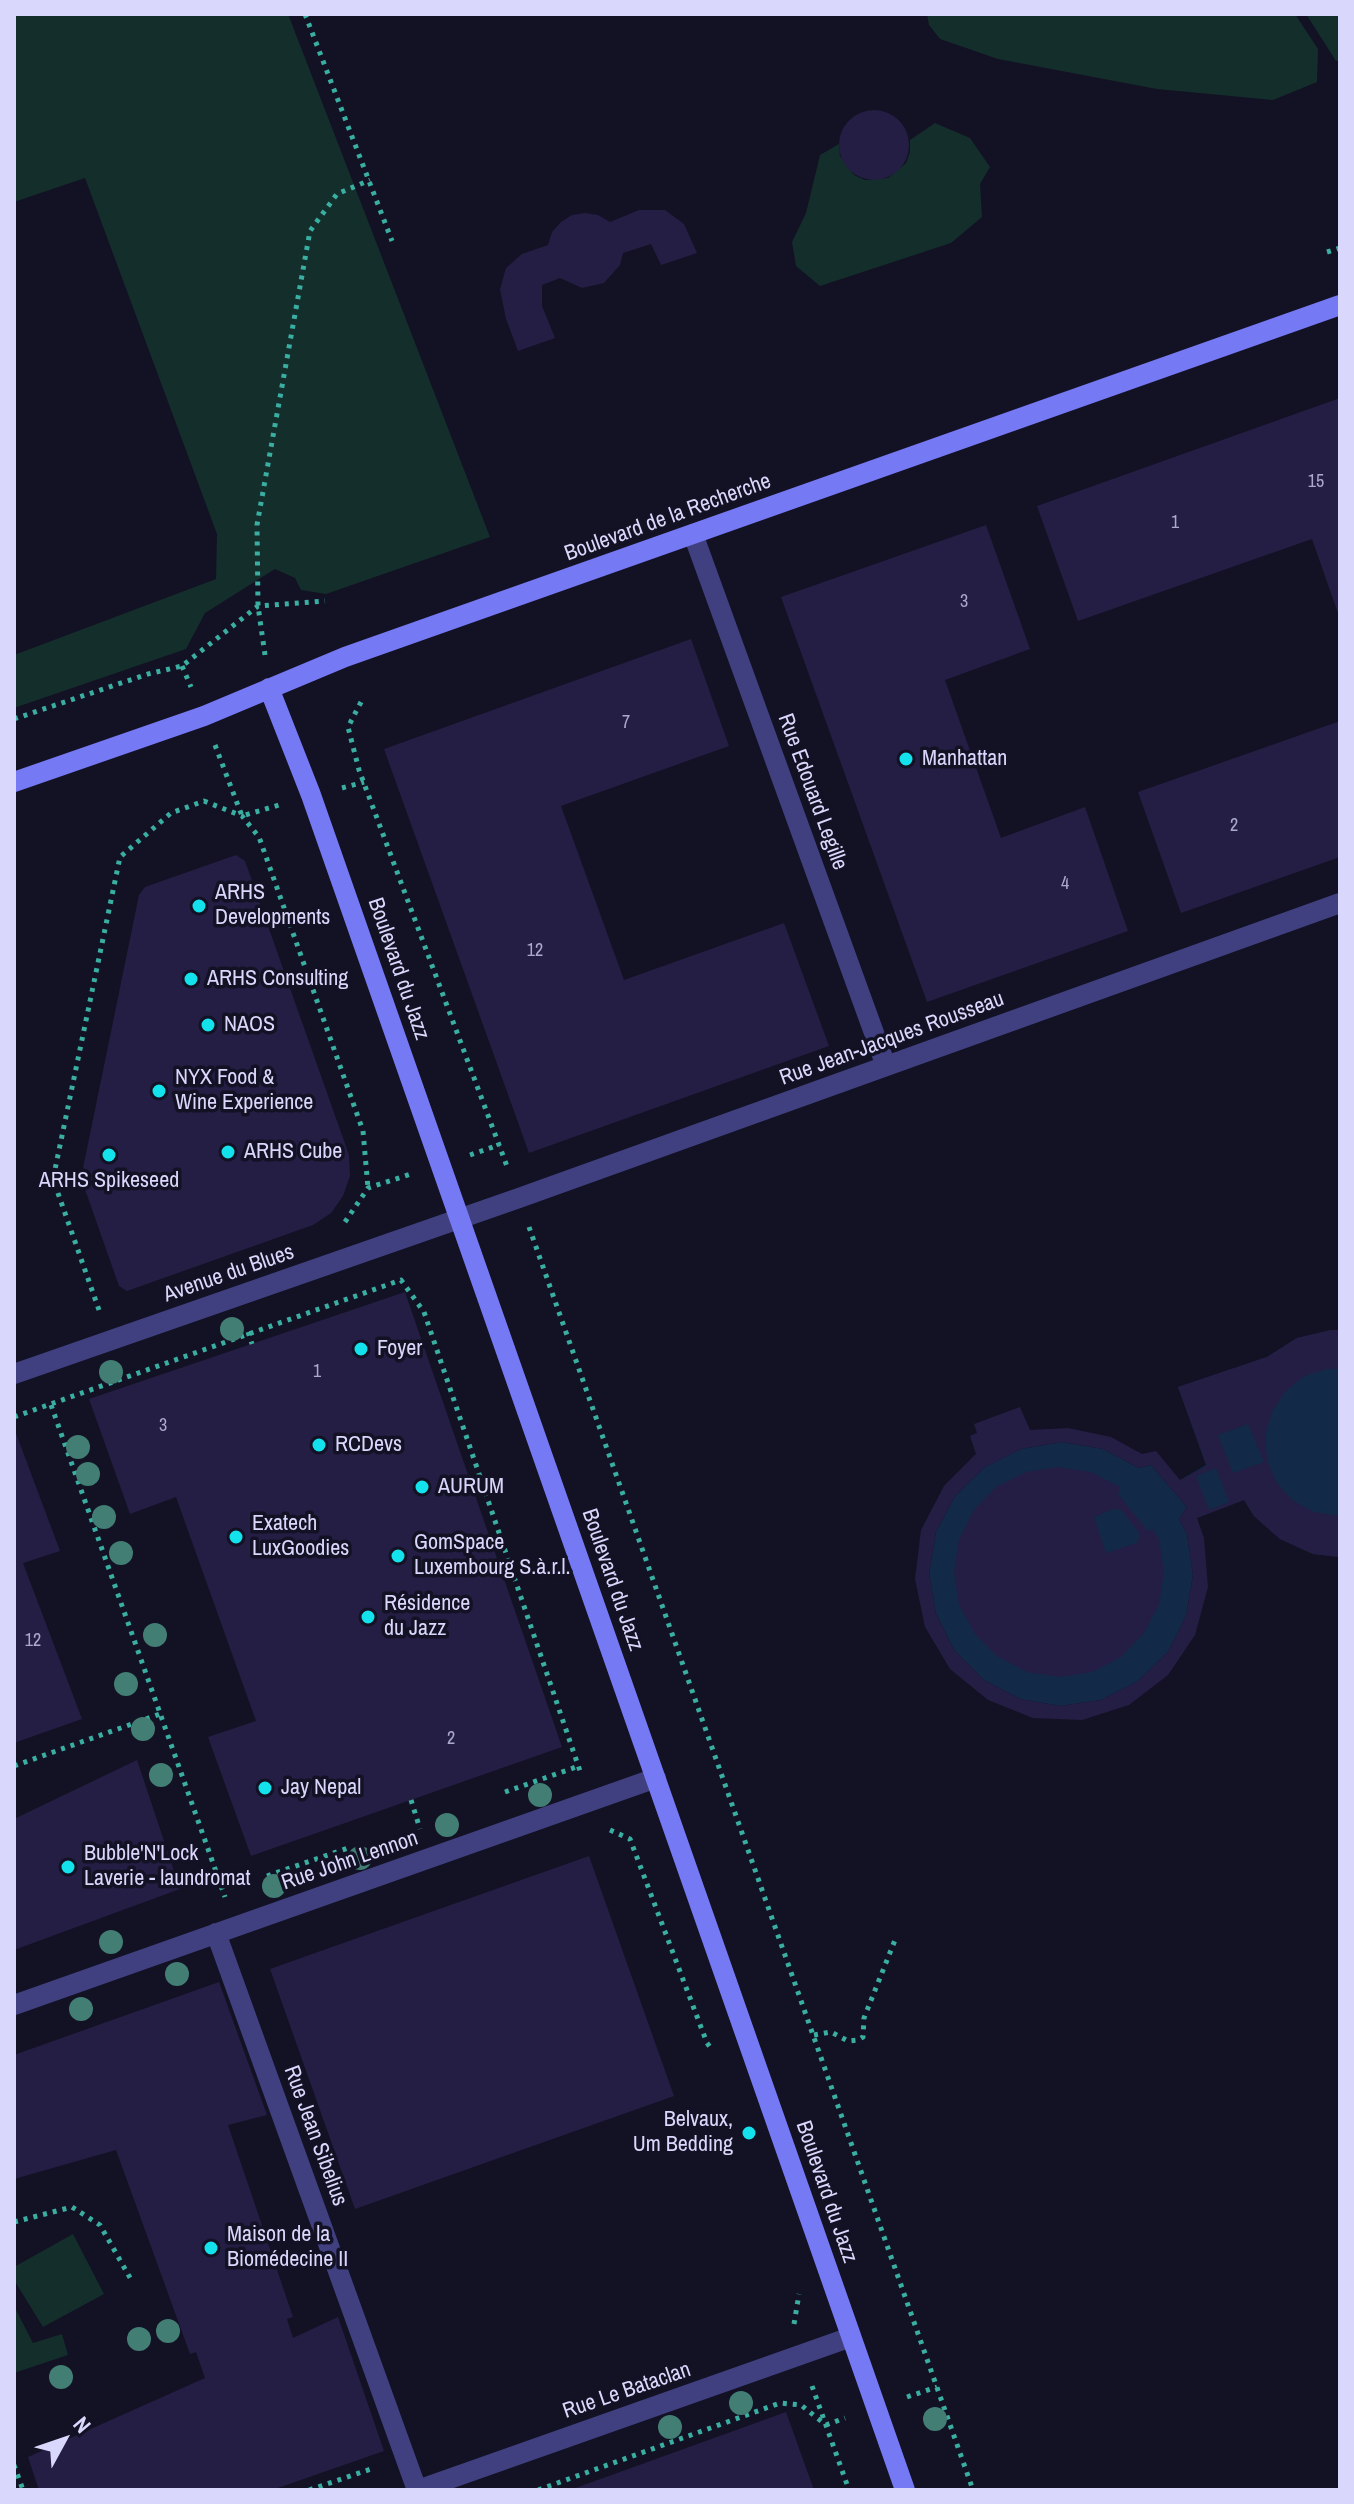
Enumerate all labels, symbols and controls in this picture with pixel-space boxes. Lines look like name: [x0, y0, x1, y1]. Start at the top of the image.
street label: Boulevard de la Recherche: [561, 468, 775, 568]
house number: 15: [1308, 471, 1324, 493]
house number: 1: [1171, 512, 1179, 534]
house number: 3: [960, 591, 968, 613]
street label: Rue Edouard Legille: [771, 710, 853, 874]
house number: 7: [622, 712, 630, 734]
place label: Manhattan: [922, 746, 1007, 772]
marker: Manhattan: [897, 750, 915, 768]
house number: 2: [1230, 815, 1238, 837]
house number: 4: [1061, 873, 1069, 895]
place label: ARHS Developments: [215, 880, 330, 932]
street label: Boulevard du Jazz: [361, 895, 435, 1043]
marker: ARHS Developments: [190, 897, 208, 915]
house number: 12: [527, 940, 543, 962]
place label: ARHS Consulting: [207, 966, 348, 992]
marker: ARHS Consulting: [182, 970, 200, 988]
street label: Rue Jean-Jacques Rousseau: [776, 986, 1008, 1092]
place label: NAOS: [224, 1012, 275, 1038]
marker: NAOS: [199, 1016, 217, 1034]
place label: NYX Food & Wine Experience: [175, 1065, 313, 1116]
marker: NYX Food & Wine Experience: [150, 1082, 168, 1100]
place label: ARHS Cube: [244, 1139, 342, 1165]
marker: ARHS Cube: [219, 1143, 237, 1161]
marker: ARHS Spikeseed: [100, 1146, 118, 1164]
place label: ARHS Spikeseed: [39, 1168, 179, 1194]
street label: Avenue du Blues: [160, 1239, 298, 1309]
place label: Foyer: [377, 1336, 422, 1362]
marker: Foyer: [352, 1340, 370, 1358]
house number: 1: [313, 1361, 321, 1383]
house number: 3: [159, 1415, 167, 1437]
place label: RCDevs: [335, 1432, 402, 1458]
marker: RCDevs: [310, 1436, 328, 1454]
place label: AURUM: [438, 1474, 504, 1500]
marker: AURUM: [413, 1478, 431, 1496]
street label: Boulevard du Jazz: [575, 1506, 649, 1654]
place label: Exatech LuxGoodies: [252, 1511, 349, 1562]
marker: Exatech LuxGoodies: [227, 1528, 245, 1546]
place label: GomSpace Luxembourg S.à.r.l.: [414, 1530, 570, 1582]
marker: GomSpace Luxembourg S.à.r.l.: [389, 1547, 407, 1565]
place label: Résidence du Jazz: [384, 1591, 470, 1642]
marker: Résidence du Jazz: [359, 1608, 377, 1626]
house number: 12: [25, 1630, 41, 1652]
house number: 2: [447, 1728, 455, 1750]
place label: Jay Nepal: [281, 1775, 361, 1801]
marker: Jay Nepal: [256, 1779, 274, 1797]
street label: Rue John Lennon: [278, 1825, 422, 1897]
place label: Bubble'N'Lock Laverie - laundromat: [84, 1841, 250, 1892]
marker: Bubble'N'Lock Laverie - laundromat: [59, 1858, 77, 1876]
street label: Rue Jean Sibelius: [277, 2062, 353, 2210]
place label: Belvaux, Um Bedding: [633, 2107, 733, 2158]
street label: Boulevard du Jazz: [789, 2118, 863, 2266]
marker: Belvaux, Um Bedding: [740, 2124, 758, 2142]
place label: Maison de la Biomédecine II: [227, 2222, 348, 2274]
marker: Maison de la Biomédecine II: [202, 2239, 220, 2257]
street label: Rue Le Bataclan: [560, 2357, 694, 2425]
north arrow: [24, 2400, 104, 2480]
text: N: [67, 2410, 98, 2439]

